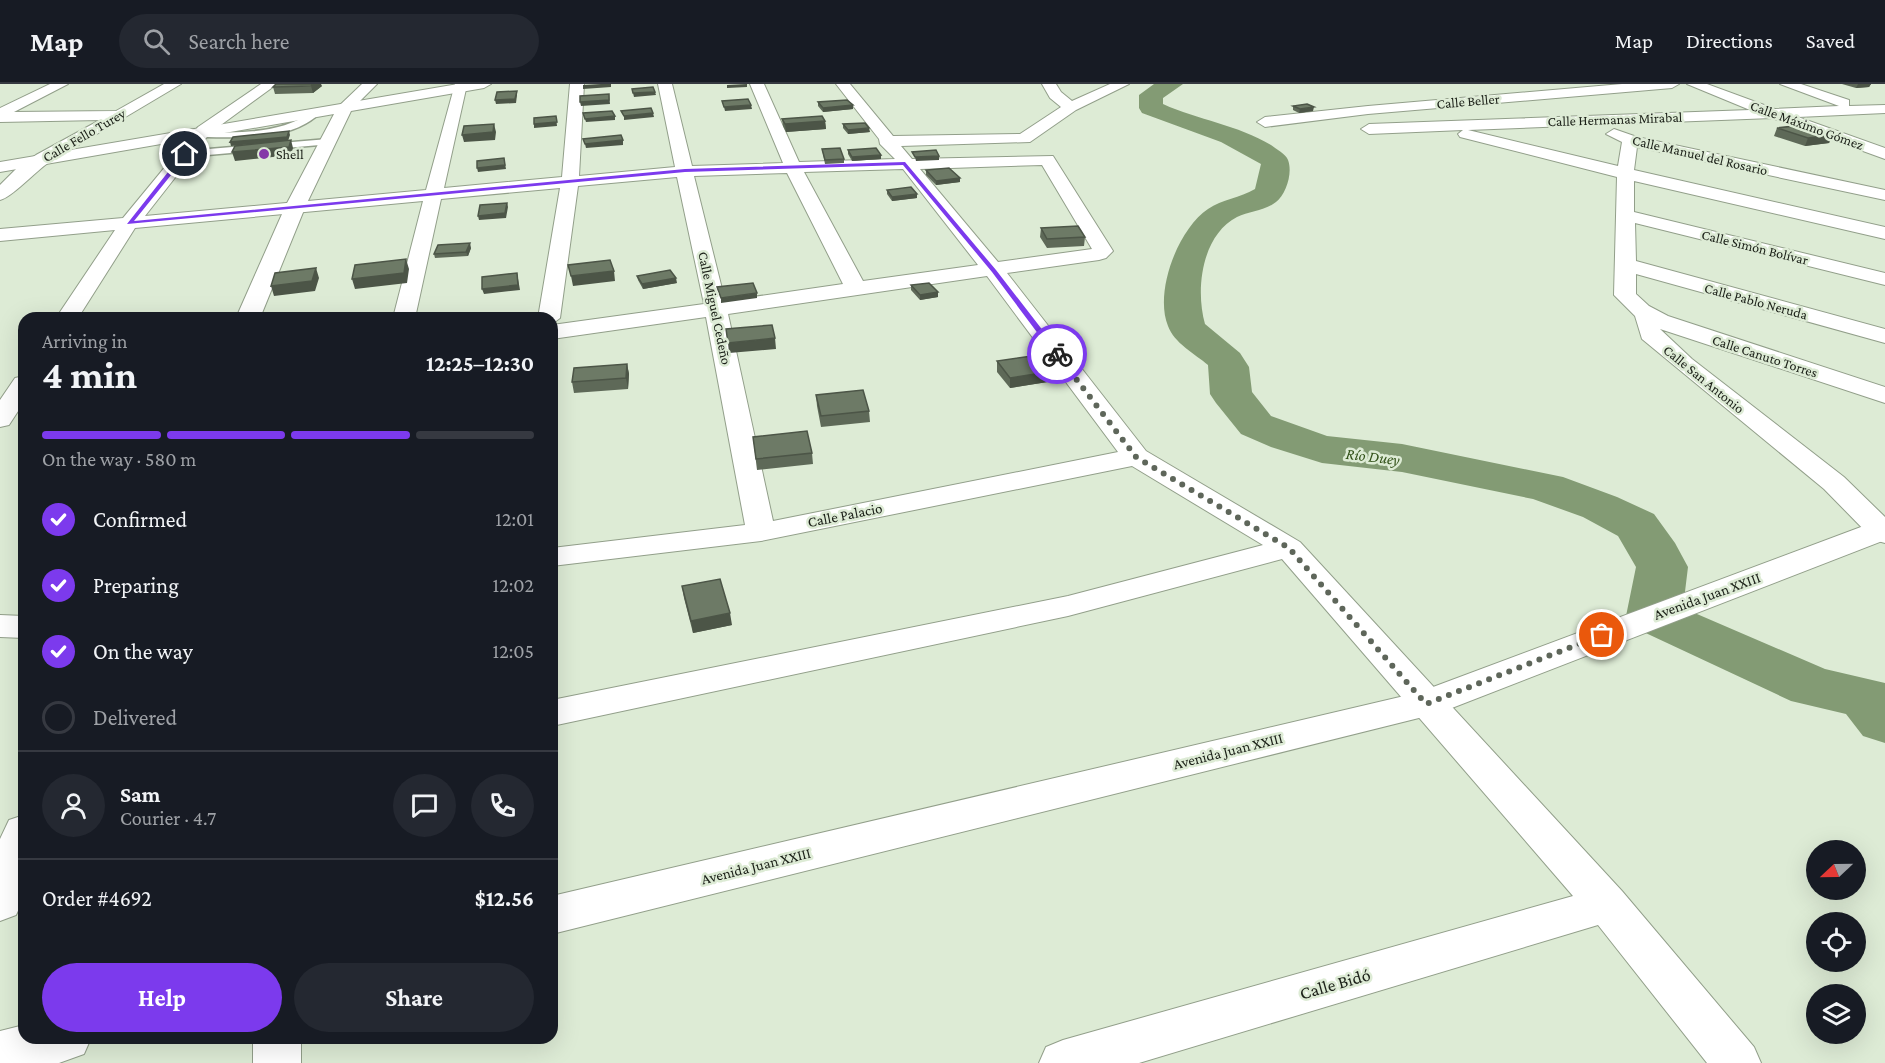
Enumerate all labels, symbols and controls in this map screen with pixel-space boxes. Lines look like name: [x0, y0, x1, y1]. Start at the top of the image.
search box: [119, 14, 539, 68]
icon: search: [140, 25, 173, 58]
text: Map: [30, 26, 83, 57]
text: Search here: [188, 29, 289, 54]
text: Map: [1615, 29, 1653, 53]
text: Directions: [1686, 29, 1773, 53]
text: Saved: [1806, 29, 1855, 53]
street label: Calle Beller: [1436, 90, 1500, 112]
street label: Calle Máximo Gómez: [1748, 97, 1866, 153]
street label: Calle Fello Turey: [40, 105, 129, 165]
street label: Calle Hermanas Mirabal: [1547, 109, 1683, 129]
pin: [159, 128, 210, 179]
street label: Calle Manuel del Rosario: [1631, 132, 1769, 178]
icon: home: [168, 137, 201, 170]
place label: Shell: [276, 146, 304, 162]
marker: Shell: [257, 147, 271, 161]
street label: Calle Simón Bolívar: [1700, 226, 1810, 268]
street label: Calle Miguel Cedeño: [695, 250, 735, 366]
street label: Calle Pablo Neruda: [1703, 280, 1810, 323]
courier: [1027, 324, 1087, 384]
text: Arriving in: [42, 330, 127, 352]
street label: Calle Canuto Torres: [1710, 331, 1820, 381]
icon: bike: [1041, 338, 1074, 371]
street label: Calle San Antonio: [1660, 342, 1748, 416]
text: 12:25–12:30: [426, 351, 534, 376]
text: 4 min: [42, 353, 137, 396]
water label: Río Duey: [1345, 445, 1401, 469]
text: On the way · 580 m: [42, 448, 196, 470]
street label: Calle Palacio: [806, 500, 884, 530]
icon: check: [42, 503, 75, 536]
text: Confirmed: [93, 507, 187, 532]
text: 12:01: [495, 508, 534, 530]
icon: check: [42, 569, 75, 602]
street label: Avenida Juan XXIII: [1652, 569, 1763, 624]
text: Preparing: [93, 573, 179, 598]
text: 12:02: [493, 574, 534, 596]
pin: [1576, 609, 1627, 660]
icon: bag: [1585, 618, 1618, 651]
icon: check: [42, 635, 75, 668]
text: On the way: [93, 639, 193, 664]
text: 12:05: [493, 640, 534, 662]
text: Delivered: [93, 705, 177, 730]
street label: Avenida Juan XXIII: [1172, 730, 1285, 773]
button: person: [42, 774, 105, 837]
button: chat: [393, 774, 456, 837]
button: phone: [471, 774, 534, 837]
text: Sam: [120, 782, 160, 807]
text: Courier · 4.7: [120, 807, 216, 829]
north arrow: [1806, 840, 1866, 900]
map controls: [1806, 840, 1866, 1044]
street label: Avenida Juan XXIII: [700, 845, 813, 888]
text: Order #4692: [42, 886, 152, 911]
text: $12.56: [475, 886, 534, 911]
button: locate: [1806, 912, 1866, 972]
button: Help: [42, 963, 282, 1032]
button: Share: [294, 963, 534, 1032]
street label: Calle Bidó: [1297, 964, 1373, 1004]
button: layers: [1806, 984, 1866, 1044]

